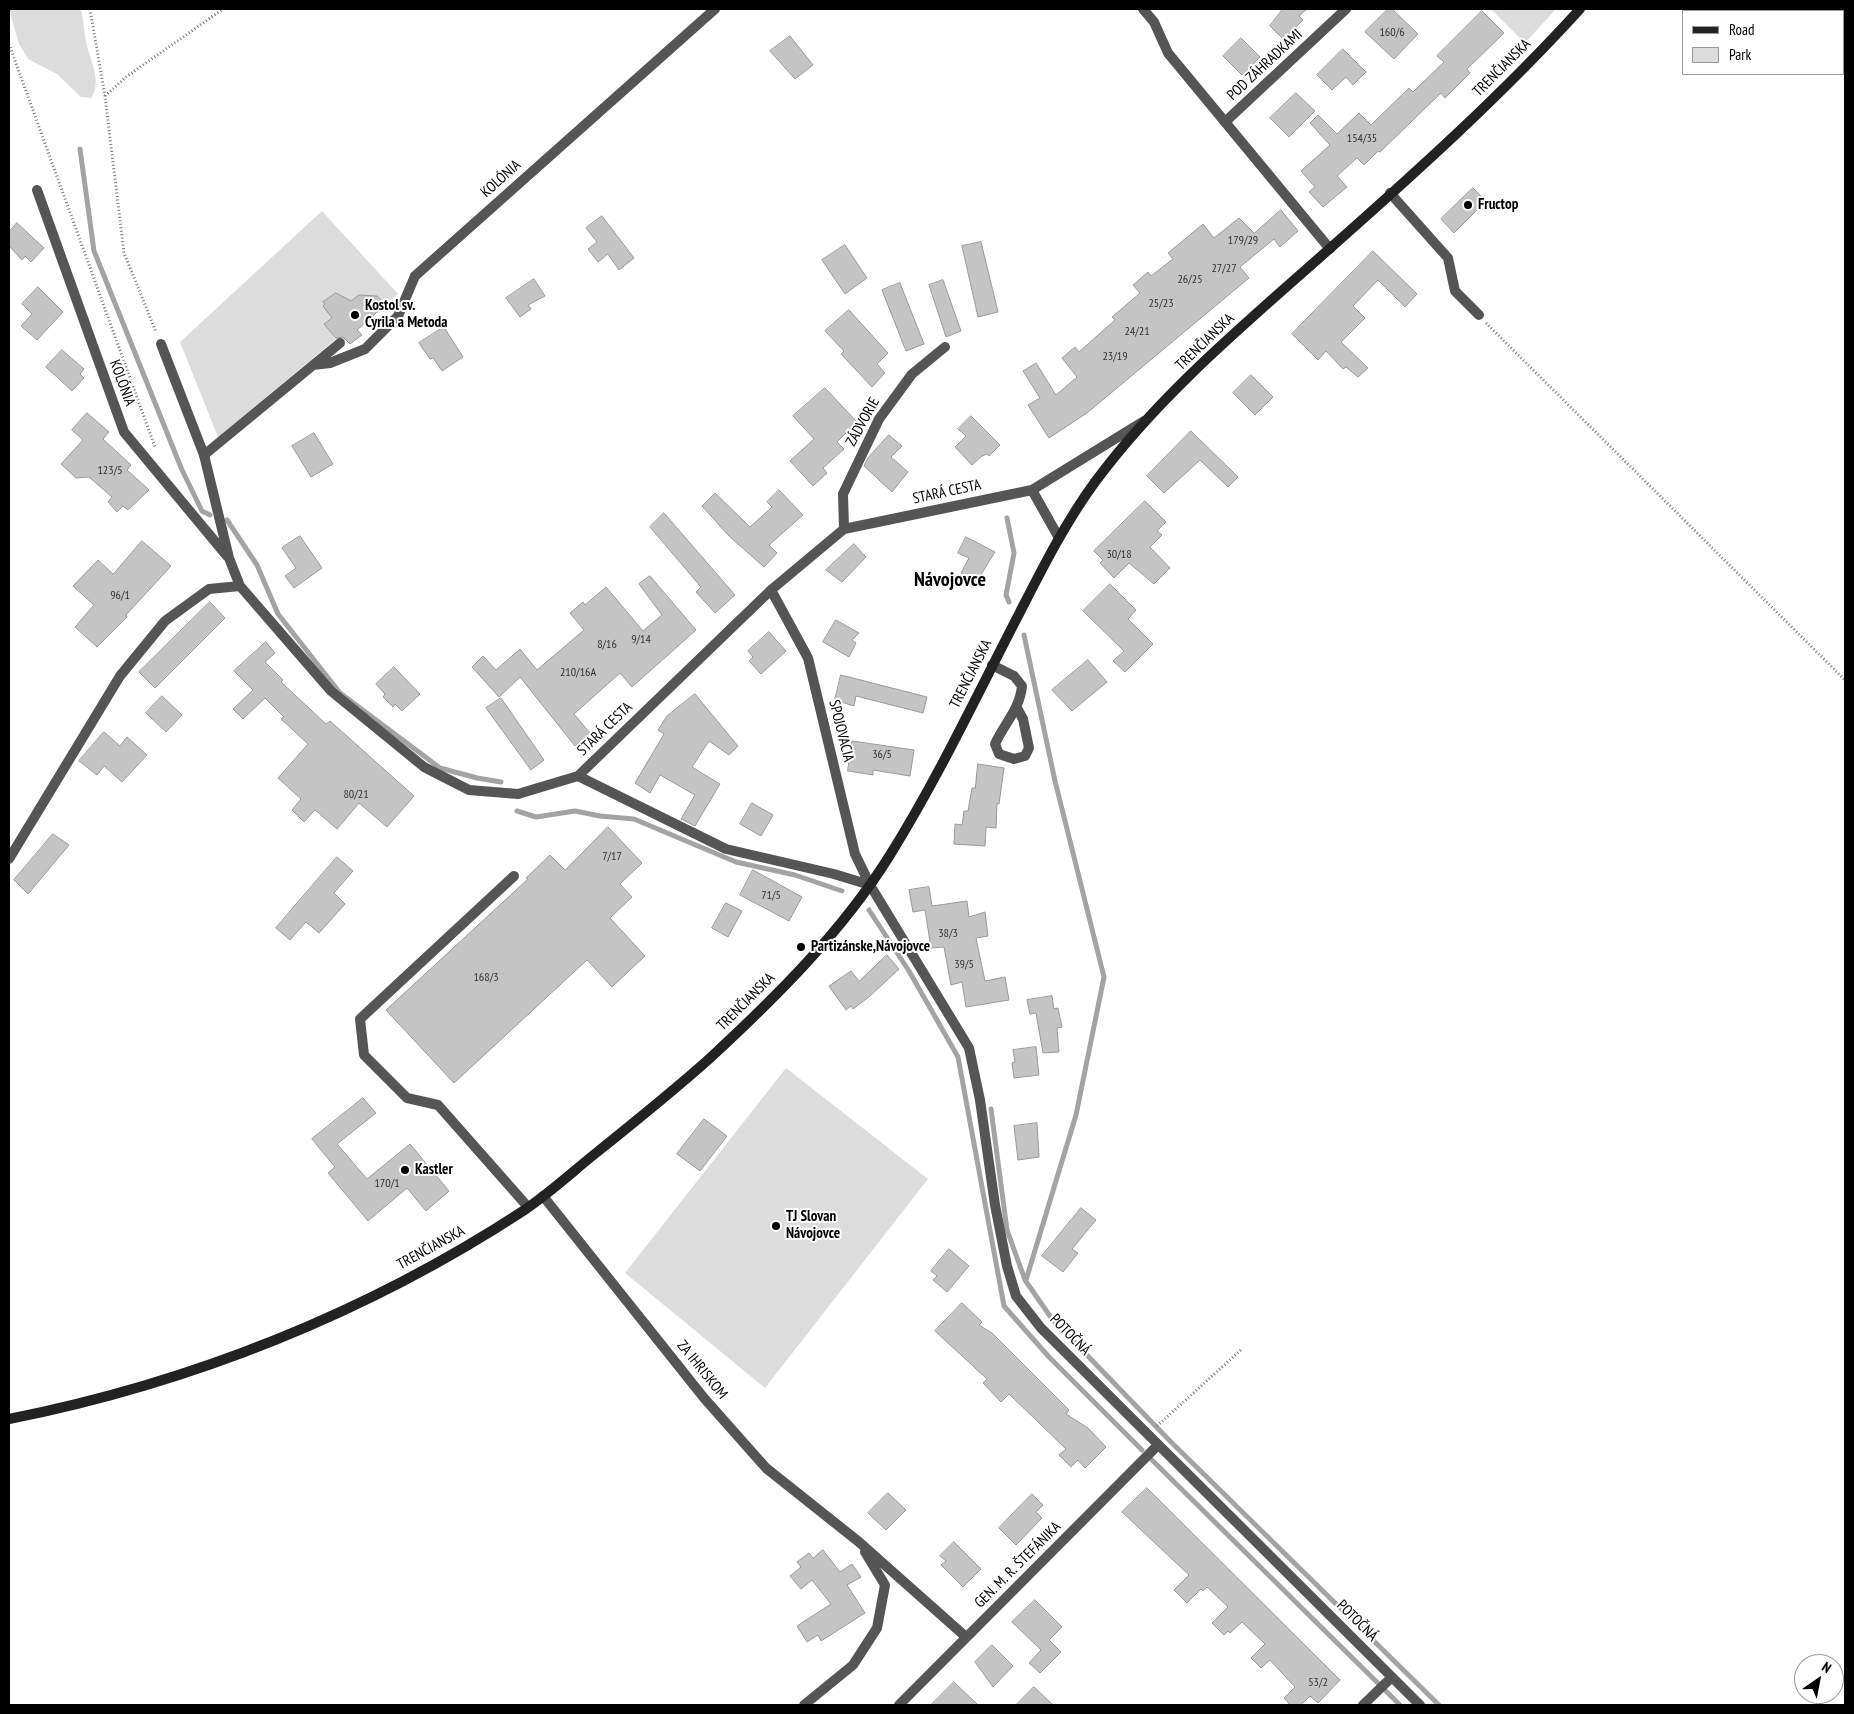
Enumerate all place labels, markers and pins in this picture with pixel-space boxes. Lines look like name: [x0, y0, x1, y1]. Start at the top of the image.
place label: Fructop: [1478, 196, 1518, 214]
marker: Fructop: [1462, 199, 1474, 211]
place label: Kostol sv. Cyrila a Metoda: [365, 297, 447, 332]
marker: Kostol sv. Cyrila a Metoda: [349, 309, 361, 321]
place label: Partizánske,Návojovce: [811, 938, 930, 956]
marker: Partizánske,Návojovce: [795, 941, 807, 953]
place label: Kastler: [415, 1161, 453, 1179]
marker: Kastler: [399, 1164, 411, 1176]
place label: TJ Slovan Návojovce: [786, 1208, 840, 1243]
marker: TJ Slovan Návojovce: [770, 1220, 782, 1232]

